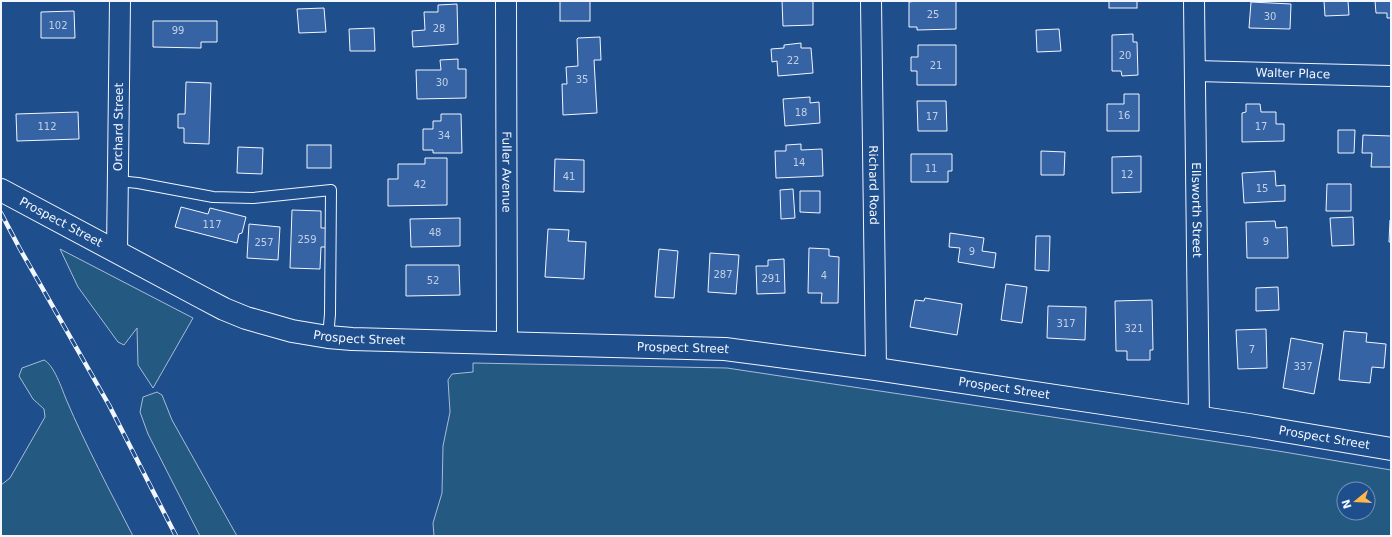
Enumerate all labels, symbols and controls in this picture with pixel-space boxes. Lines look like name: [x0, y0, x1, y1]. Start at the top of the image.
house number: 25: [927, 9, 939, 20]
house number: 30: [1264, 11, 1276, 22]
house number: 102: [48, 20, 68, 31]
house number: 28: [433, 23, 445, 34]
house number: 99: [172, 25, 184, 36]
house number: 20: [1119, 50, 1131, 61]
house number: 22: [787, 55, 799, 66]
house number: 21: [930, 60, 942, 71]
street label: Walter Place: [1255, 66, 1330, 81]
house number: 35: [576, 74, 588, 85]
house number: 30: [436, 77, 448, 88]
street label: Orchard Street: [111, 82, 126, 171]
house number: 18: [795, 107, 807, 118]
house number: 16: [1118, 110, 1130, 121]
house number: 17: [926, 111, 938, 122]
house number: 112: [37, 121, 57, 132]
house number: 17: [1255, 121, 1267, 132]
house number: 34: [438, 130, 450, 141]
street label: Fuller Avenue: [499, 131, 514, 213]
street label: Richard Road: [866, 145, 881, 225]
house number: 14: [793, 157, 805, 168]
street label: Ellsworth Street: [1189, 162, 1204, 258]
house number: 11: [925, 163, 937, 174]
house number: 12: [1121, 169, 1133, 180]
house number: 41: [563, 171, 575, 182]
house number: 42: [414, 179, 426, 190]
house number: 15: [1256, 183, 1268, 194]
street label: Prospect Street: [17, 194, 105, 250]
house number: 117: [202, 219, 222, 230]
house number: 48: [429, 227, 441, 238]
house number: 259: [297, 234, 317, 245]
house number: 9: [1263, 236, 1269, 247]
house number: 257: [254, 237, 274, 248]
house number: 9: [969, 246, 975, 257]
house number: 287: [713, 269, 733, 280]
house number: 4: [821, 270, 827, 281]
house number: 291: [761, 273, 781, 284]
house number: 52: [427, 275, 439, 286]
house number: 317: [1056, 318, 1076, 329]
house number: 321: [1124, 323, 1144, 334]
street label: Prospect Street: [312, 328, 406, 347]
street label: Prospect Street: [637, 340, 730, 356]
house number: 7: [1249, 344, 1255, 355]
house number: 337: [1293, 361, 1313, 372]
street label: Prospect Street: [958, 374, 1051, 402]
street label: Prospect Street: [1278, 423, 1371, 452]
north arrow: [1336, 481, 1376, 521]
text: N: [1339, 498, 1355, 510]

